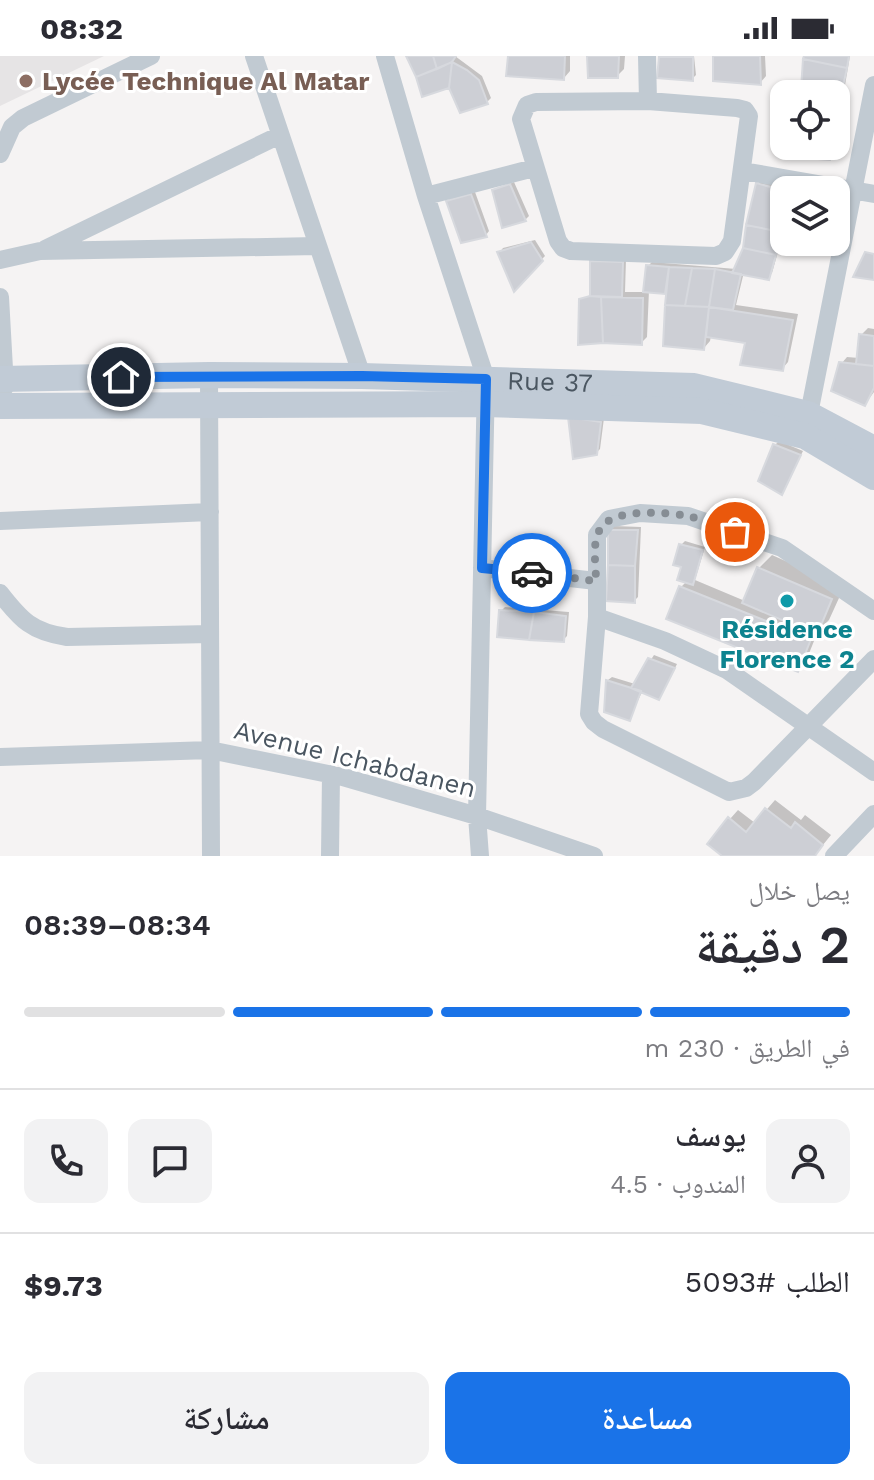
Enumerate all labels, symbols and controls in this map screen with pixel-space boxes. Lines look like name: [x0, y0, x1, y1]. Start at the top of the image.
text: 08:32: [40, 11, 123, 46]
place label: Lycée Technique Al Matar: [42, 66, 370, 96]
marker: Lycée Technique Al Matar: [17, 72, 35, 90]
map controls: [770, 80, 850, 256]
button: locate: [770, 80, 850, 160]
button: layers: [770, 176, 850, 256]
pin: [87, 343, 155, 411]
icon: home: [99, 355, 143, 399]
street label: Rue 37: [507, 365, 593, 398]
pin: [701, 498, 769, 566]
icon: bag: [713, 510, 757, 554]
courier: [492, 533, 572, 613]
icon: car: [510, 551, 554, 595]
marker: Résidence Florence 2: [778, 592, 796, 610]
place label: Résidence Florence 2: [720, 614, 854, 674]
street label: Avenue Ichabdanen: [231, 714, 479, 804]
text: يصل خلال: [749, 876, 850, 906]
text: 08:34–08:39: [24, 907, 211, 942]
text: 2 دقيقة: [695, 915, 850, 976]
text: في الطريق · 230 m: [644, 1033, 850, 1063]
text: يوسف: [675, 1118, 746, 1153]
button: phone: [24, 1119, 108, 1203]
button: chat: [128, 1119, 212, 1203]
button: person: [766, 1119, 850, 1203]
text: المندوب · 4.5: [610, 1169, 746, 1199]
text: الطلب #5093: [685, 1264, 850, 1299]
text: $9.73: [24, 1268, 103, 1303]
button: مشاركة: [24, 1372, 429, 1464]
button: مساعدة: [445, 1372, 850, 1464]

